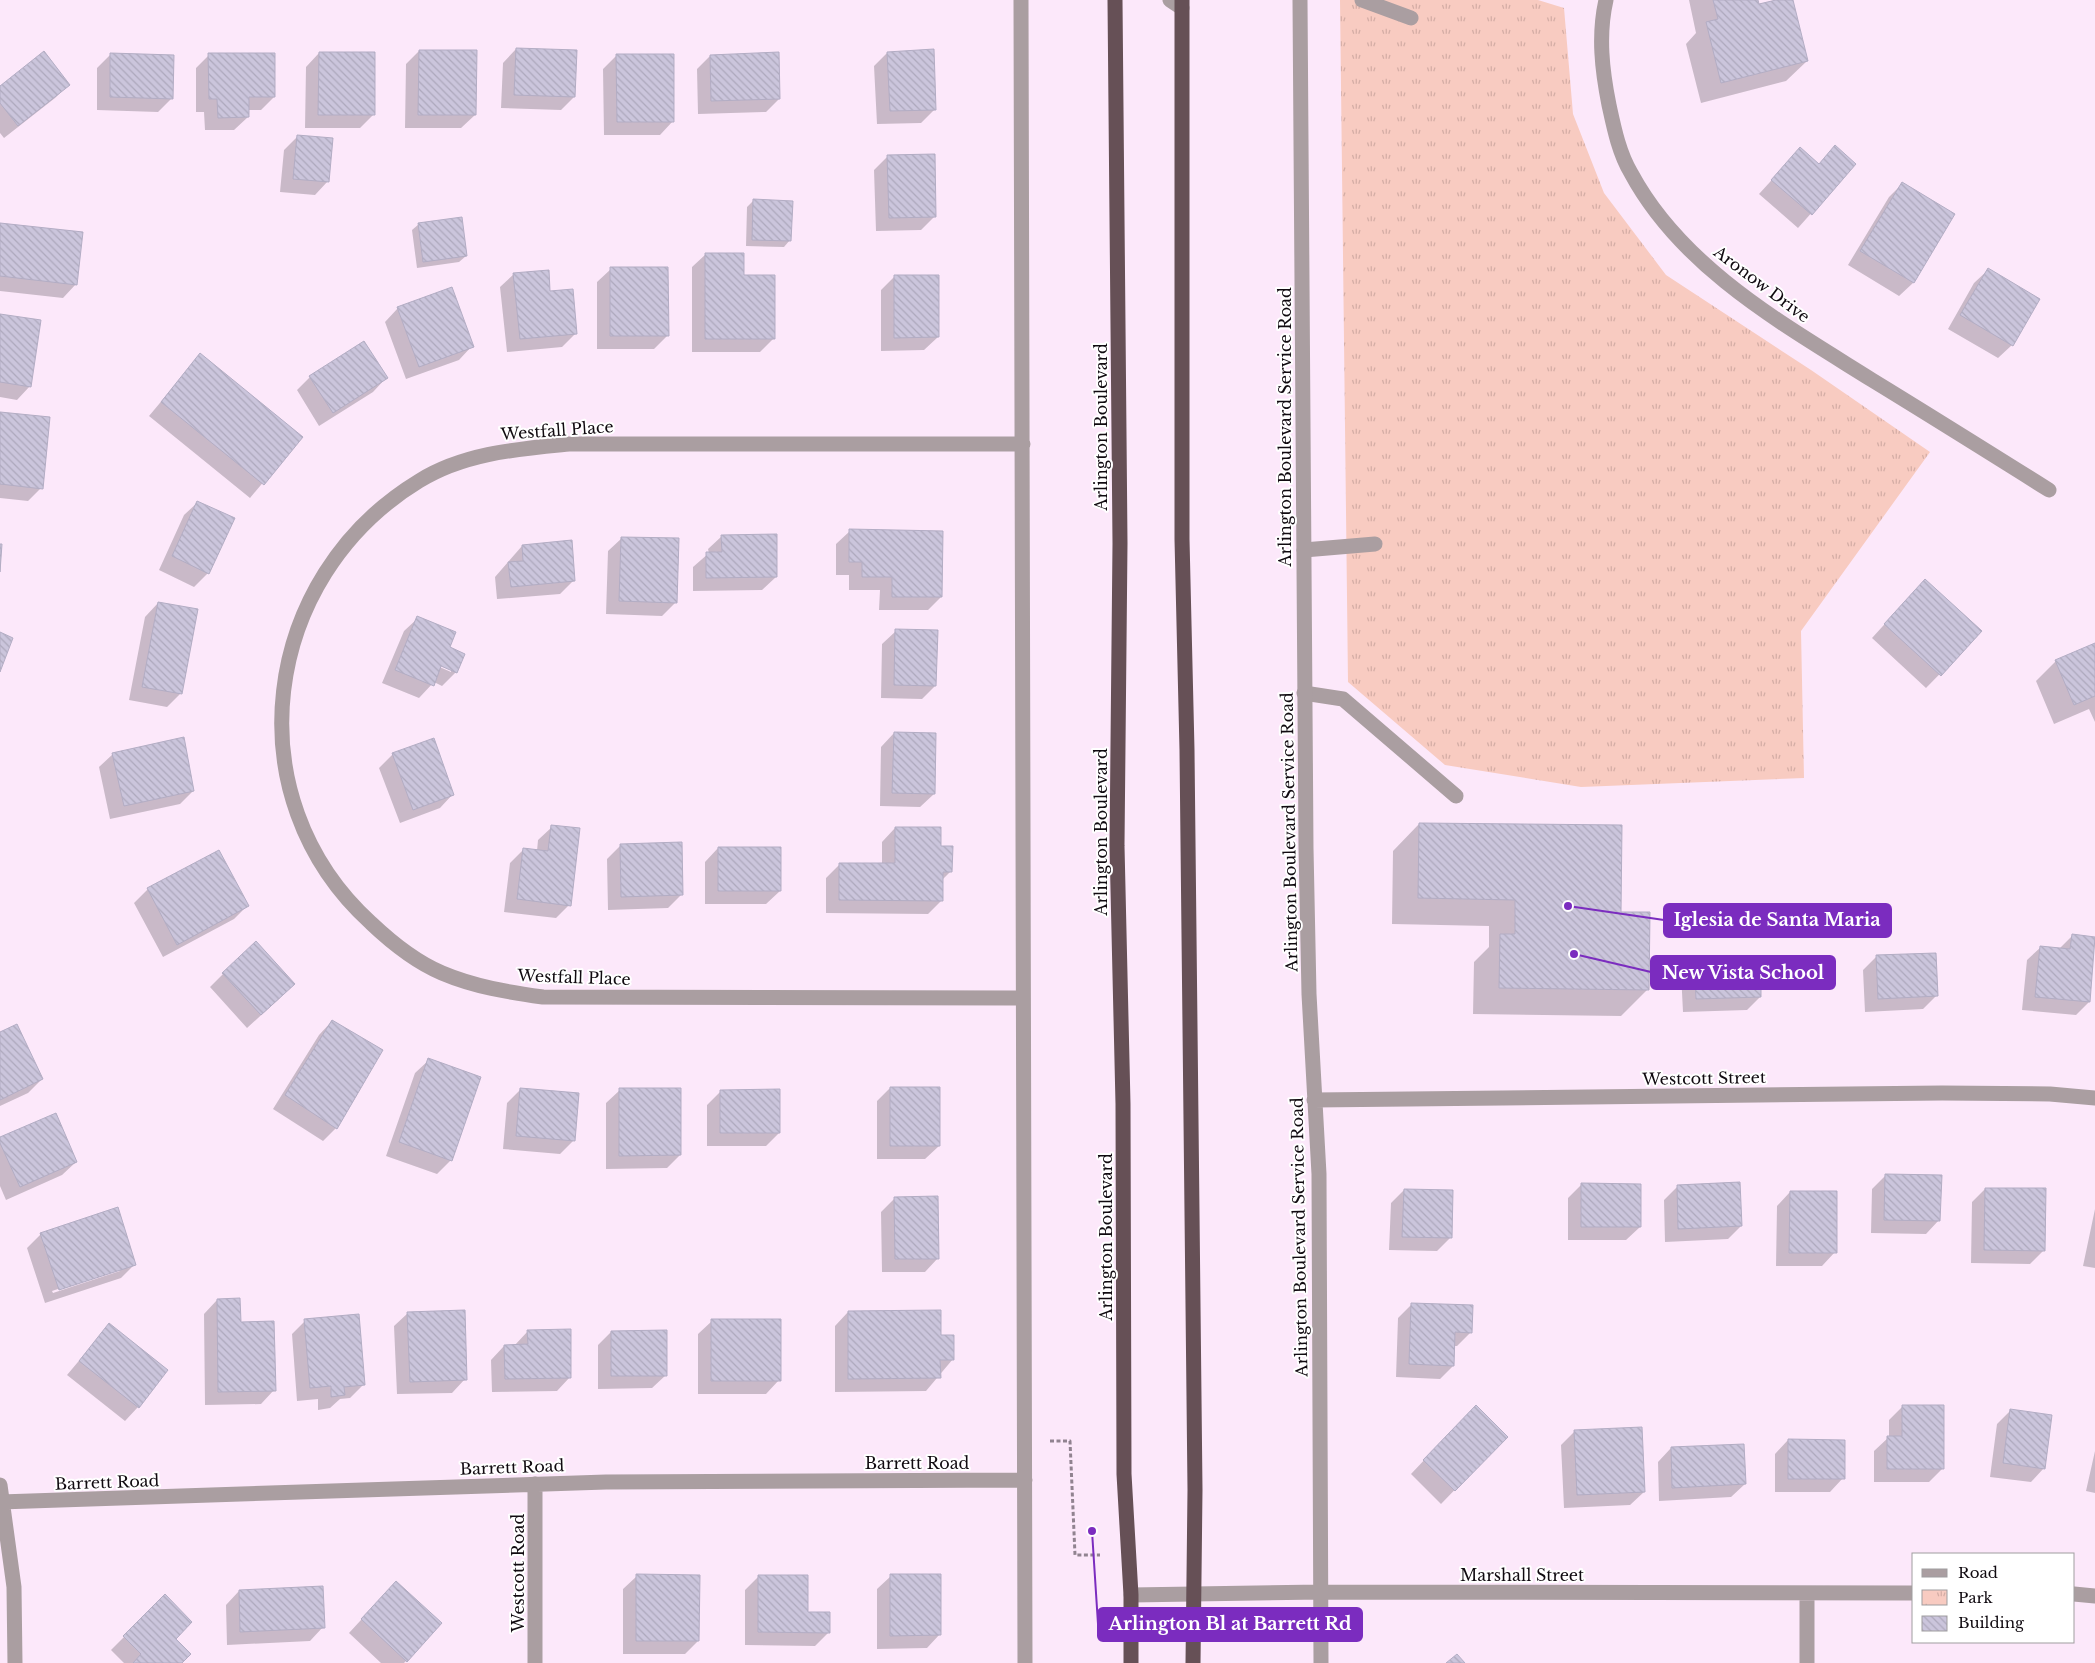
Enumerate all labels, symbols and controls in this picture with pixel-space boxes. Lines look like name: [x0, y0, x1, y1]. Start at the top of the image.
street label: Aronow Drive: [1709, 241, 1814, 327]
street label: Arlington Boulevard Service Road: [1275, 287, 1295, 568]
street label: Arlington Boulevard: [1091, 343, 1111, 512]
street label: Westfall Place: [499, 416, 614, 444]
street label: Arlington Boulevard Service Road: [1277, 692, 1301, 973]
street label: Arlington Boulevard: [1091, 748, 1111, 917]
callout: Iglesia de Santa Maria: [1664, 904, 1891, 937]
text: Iglesia de Santa Maria: [1673, 909, 1881, 931]
callout: New Vista School: [1651, 956, 1835, 989]
text: New Vista School: [1662, 962, 1825, 984]
street label: Westfall Place: [516, 965, 631, 989]
street label: Westcott Street: [1641, 1067, 1766, 1089]
street label: Arlington Boulevard Service Road: [1287, 1097, 1311, 1378]
street label: Arlington Boulevard: [1096, 1153, 1116, 1322]
street label: Barrett Road: [865, 1453, 970, 1473]
street label: Barrett Road: [459, 1455, 565, 1479]
street label: Barrett Road: [54, 1470, 160, 1494]
street label: Westcott Road: [508, 1514, 528, 1633]
legend: [1912, 1553, 2075, 1643]
text: Road: [1958, 1563, 1998, 1582]
street label: Marshall Street: [1460, 1565, 1584, 1585]
text: Park: [1958, 1588, 1994, 1607]
callout: Arlington Bl at Barrett Rd: [1098, 1608, 1362, 1641]
text: Arlington Bl at Barrett Rd: [1107, 1613, 1352, 1635]
text: Building: [1958, 1613, 2025, 1632]

